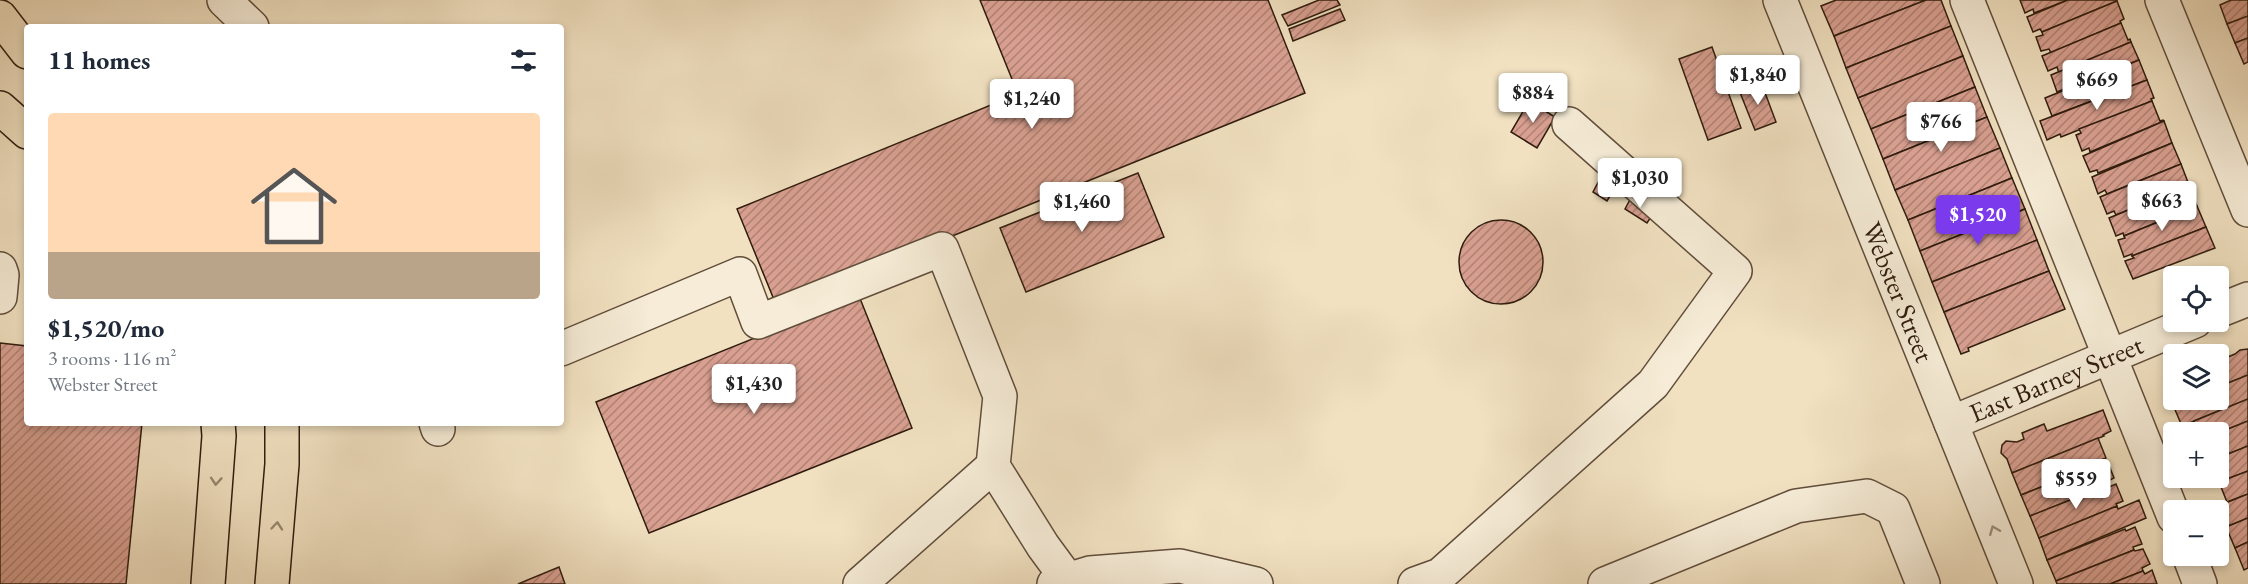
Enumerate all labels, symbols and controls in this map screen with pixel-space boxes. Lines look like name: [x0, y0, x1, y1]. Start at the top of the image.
text: 11 homes: [48, 43, 150, 77]
icon: filters: [507, 44, 540, 77]
pin: $1,840: [1709, 55, 1807, 106]
pin: $669: [2061, 60, 2133, 111]
text: $1,840: [1730, 61, 1786, 87]
text: $669: [2077, 66, 2117, 92]
pin: $884: [1497, 73, 1569, 124]
pin: $1,240: [983, 79, 1081, 130]
text: $884: [1513, 79, 1553, 105]
text: $1,240: [1004, 85, 1060, 111]
pin: $766: [1905, 102, 1977, 153]
text: $766: [1921, 108, 1961, 134]
icon: home: [240, 152, 348, 260]
pin: $1,030: [1591, 158, 1689, 209]
text: $1,030: [1612, 164, 1668, 190]
pin: $663: [2126, 181, 2198, 232]
pin: $1,460: [1033, 182, 1131, 233]
text: $663: [2142, 187, 2182, 213]
text: $1,460: [1054, 188, 1110, 214]
pin: $1,520: [1929, 195, 2027, 246]
text: $1,520: [1950, 201, 2006, 227]
street label: Webster Street: [1855, 217, 1943, 368]
map controls: [2163, 266, 2229, 566]
button: locate: [2163, 266, 2229, 332]
text: $1,520/mo: [48, 311, 164, 345]
street label: East Barney Street: [1964, 327, 2149, 430]
button: layers: [2163, 344, 2229, 410]
text: 3 rooms · 116 m²: [48, 345, 176, 371]
pin: $1,430: [705, 364, 803, 415]
text: $1,430: [726, 370, 782, 396]
text: Webster Street: [48, 371, 158, 397]
button: +: [2163, 422, 2229, 488]
pin: $559: [2040, 459, 2112, 510]
text: $559: [2056, 465, 2096, 491]
one-way arrow: [210, 477, 223, 486]
button: −: [2163, 500, 2229, 566]
one-way arrow: [270, 521, 283, 530]
one-way arrow: [1989, 525, 2001, 536]

